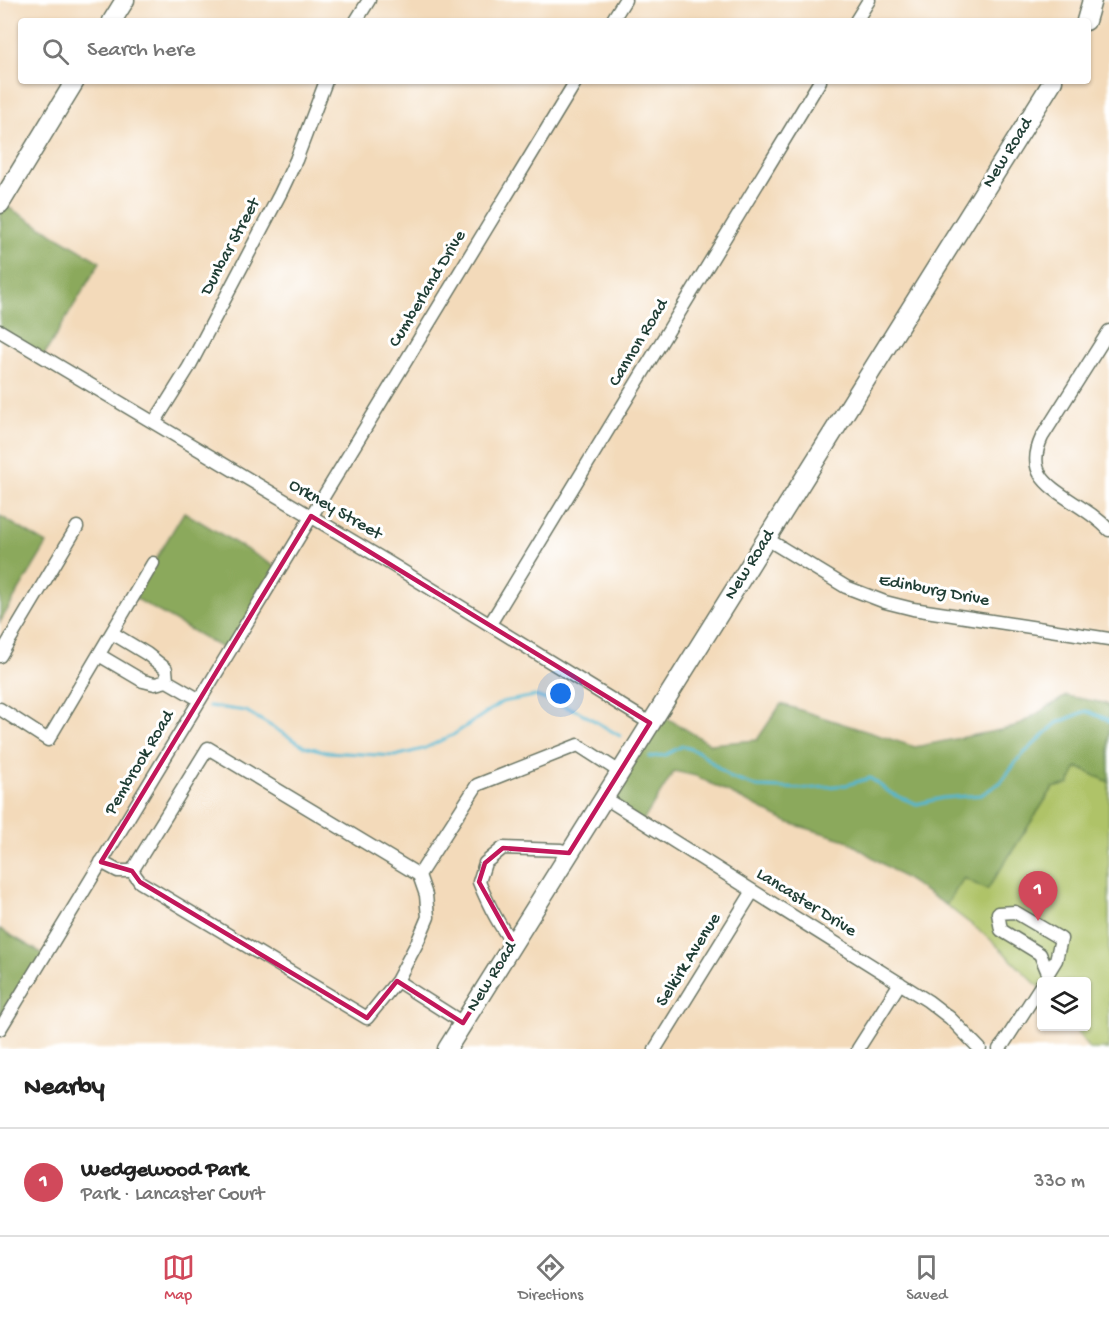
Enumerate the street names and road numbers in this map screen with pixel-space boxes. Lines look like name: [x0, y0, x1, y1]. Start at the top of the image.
street label: New Road: [978, 113, 1038, 192]
street label: Dunbar Street: [196, 193, 266, 300]
street label: Cumberland Drive: [385, 226, 472, 351]
street label: Cannon Road: [605, 294, 674, 391]
street label: Orkney Street: [285, 475, 387, 546]
street label: New Road: [720, 525, 780, 604]
street label: Edinburg Drive: [877, 570, 992, 612]
street label: Pembrook Road: [100, 706, 180, 820]
street label: Lancaster Drive: [752, 864, 861, 943]
street label: Selkirk Avenue: [652, 909, 726, 1011]
street label: New Road: [462, 937, 522, 1016]

